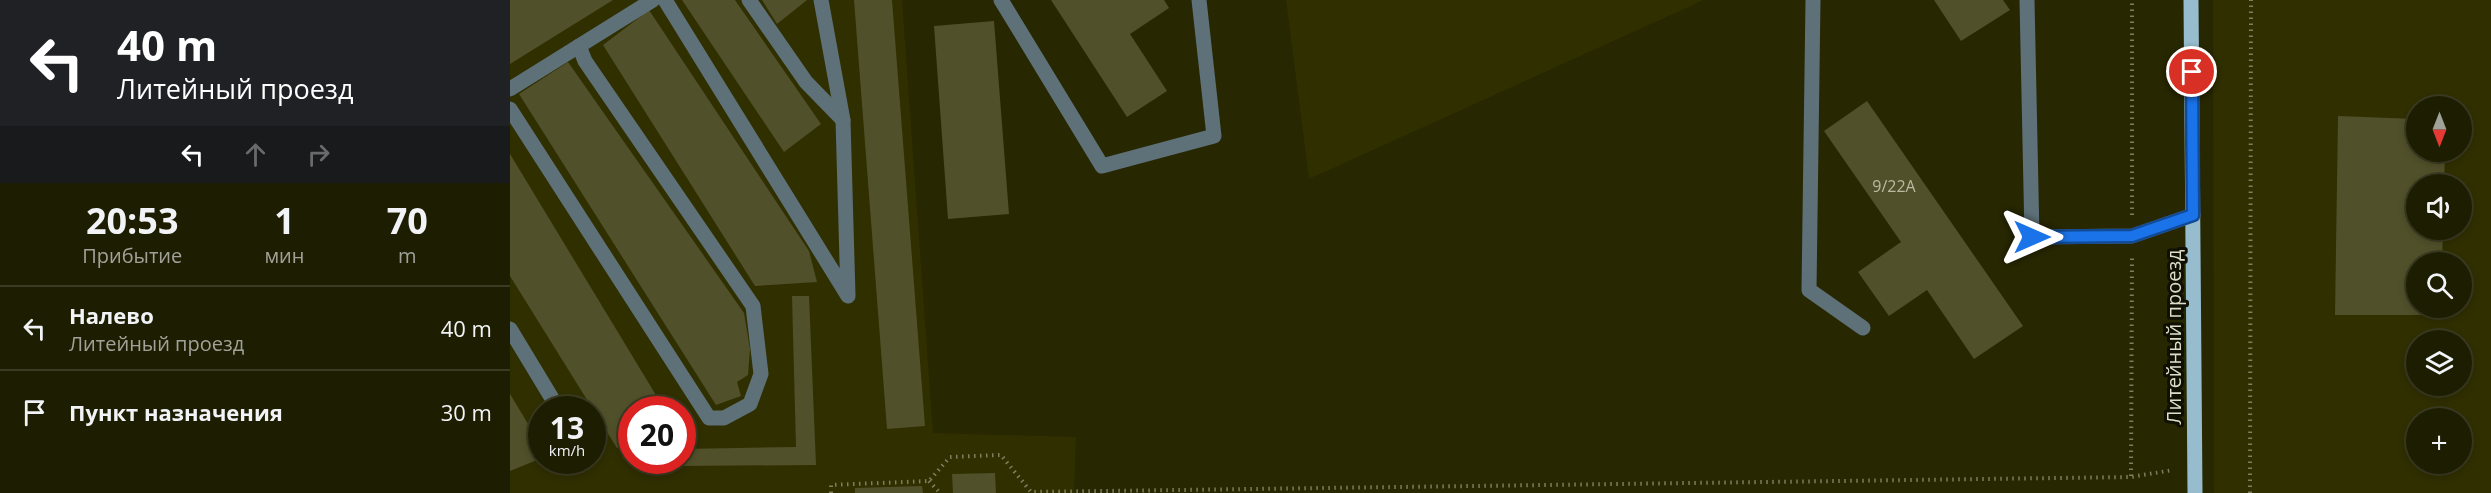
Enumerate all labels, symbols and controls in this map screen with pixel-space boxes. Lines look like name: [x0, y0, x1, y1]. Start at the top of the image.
text: 40 m: [117, 16, 217, 73]
icon: left: [18, 24, 96, 102]
pin: [2166, 46, 2217, 97]
icon: arrive: [2175, 55, 2208, 88]
text: Литейный проезд: [117, 70, 353, 107]
north arrow: [2406, 96, 2472, 162]
map controls: [2406, 96, 2472, 474]
icon: left: [176, 138, 209, 171]
icon: ahead: [239, 138, 272, 171]
icon: right: [302, 138, 335, 171]
button: sound: [2406, 174, 2472, 240]
house number: 9/22А: [1872, 175, 1917, 197]
text: 20:53: [86, 196, 179, 245]
text: 1: [274, 196, 295, 245]
text: 70: [387, 196, 428, 245]
position arrow: [2000, 205, 2064, 269]
text: Прибытие: [82, 242, 182, 269]
text: мин: [264, 242, 305, 269]
text: m: [398, 242, 417, 269]
street label: Литейный проезд: [2160, 249, 2187, 425]
button: search: [2406, 252, 2472, 318]
text: Налево: [69, 300, 154, 330]
icon: left: [18, 312, 51, 345]
text: 40 m: [441, 313, 492, 343]
text: Литейный проезд: [69, 330, 244, 357]
button: layers: [2406, 330, 2472, 396]
icon: arrive: [18, 396, 51, 429]
speed limit sign: 20: [618, 396, 696, 474]
text: Пункт назначения: [69, 397, 283, 427]
text: 30 m: [441, 397, 492, 427]
text: 13: [550, 407, 584, 448]
button: +: [2406, 408, 2472, 474]
text: km/h: [549, 440, 585, 460]

